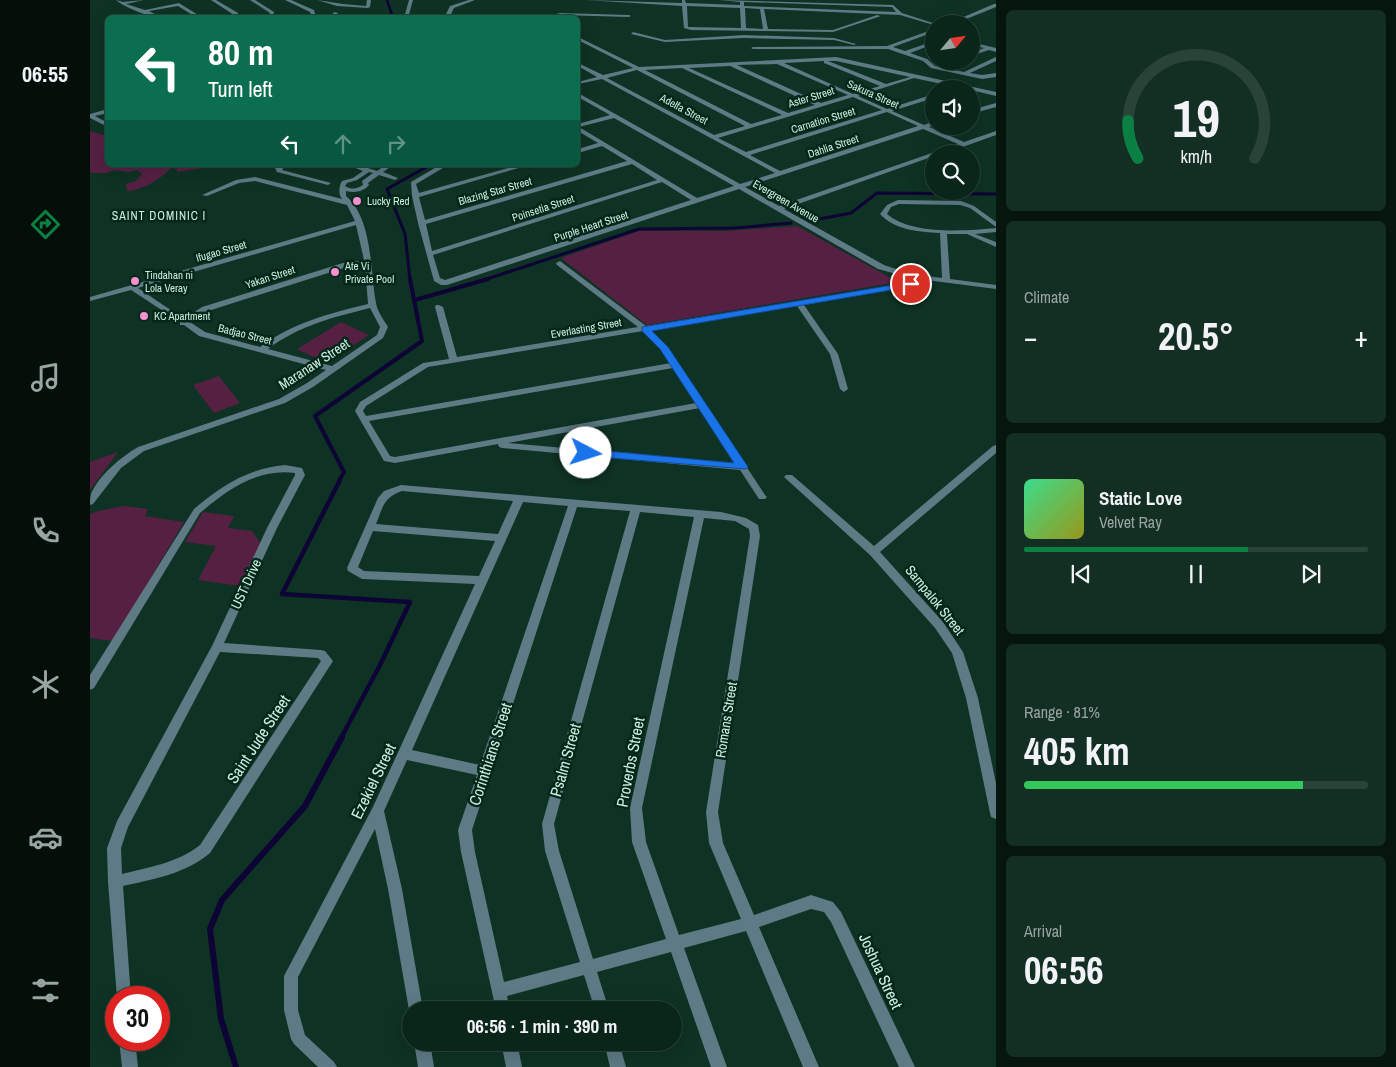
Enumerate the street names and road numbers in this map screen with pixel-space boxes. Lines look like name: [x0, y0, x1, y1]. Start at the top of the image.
street label: Sakura Street: [845, 76, 901, 112]
street label: Aster Street: [785, 83, 836, 111]
street label: Adelfa Street: [657, 90, 711, 128]
street label: Carnation Street: [789, 103, 857, 136]
street label: Dahlia Street: [806, 131, 861, 161]
street label: Blazing Star Street: [457, 174, 534, 208]
street label: Evergreen Avenue: [750, 176, 822, 226]
street label: Poinsetia Street: [510, 191, 576, 225]
street label: Purple Heart Street: [552, 207, 630, 245]
street label: Ifugao Street: [194, 237, 248, 265]
street label: Yakan Street: [243, 262, 297, 292]
street label: Everlasting Street: [549, 315, 623, 341]
street label: Badjao Street: [217, 321, 274, 348]
street label: Maranaw Street: [275, 334, 353, 394]
street label: UST Drive: [227, 556, 265, 612]
street label: Sampalok Street: [901, 561, 969, 639]
street label: Romans Street: [711, 681, 741, 759]
street label: Saint Jude Street: [221, 690, 295, 788]
street label: Corinthians Street: [463, 700, 517, 808]
street label: Proverbs Street: [611, 715, 650, 809]
street label: Psalm Street: [544, 721, 586, 799]
street label: Ezekiel Street: [345, 739, 401, 823]
street label: Joshua Street: [854, 930, 908, 1013]

